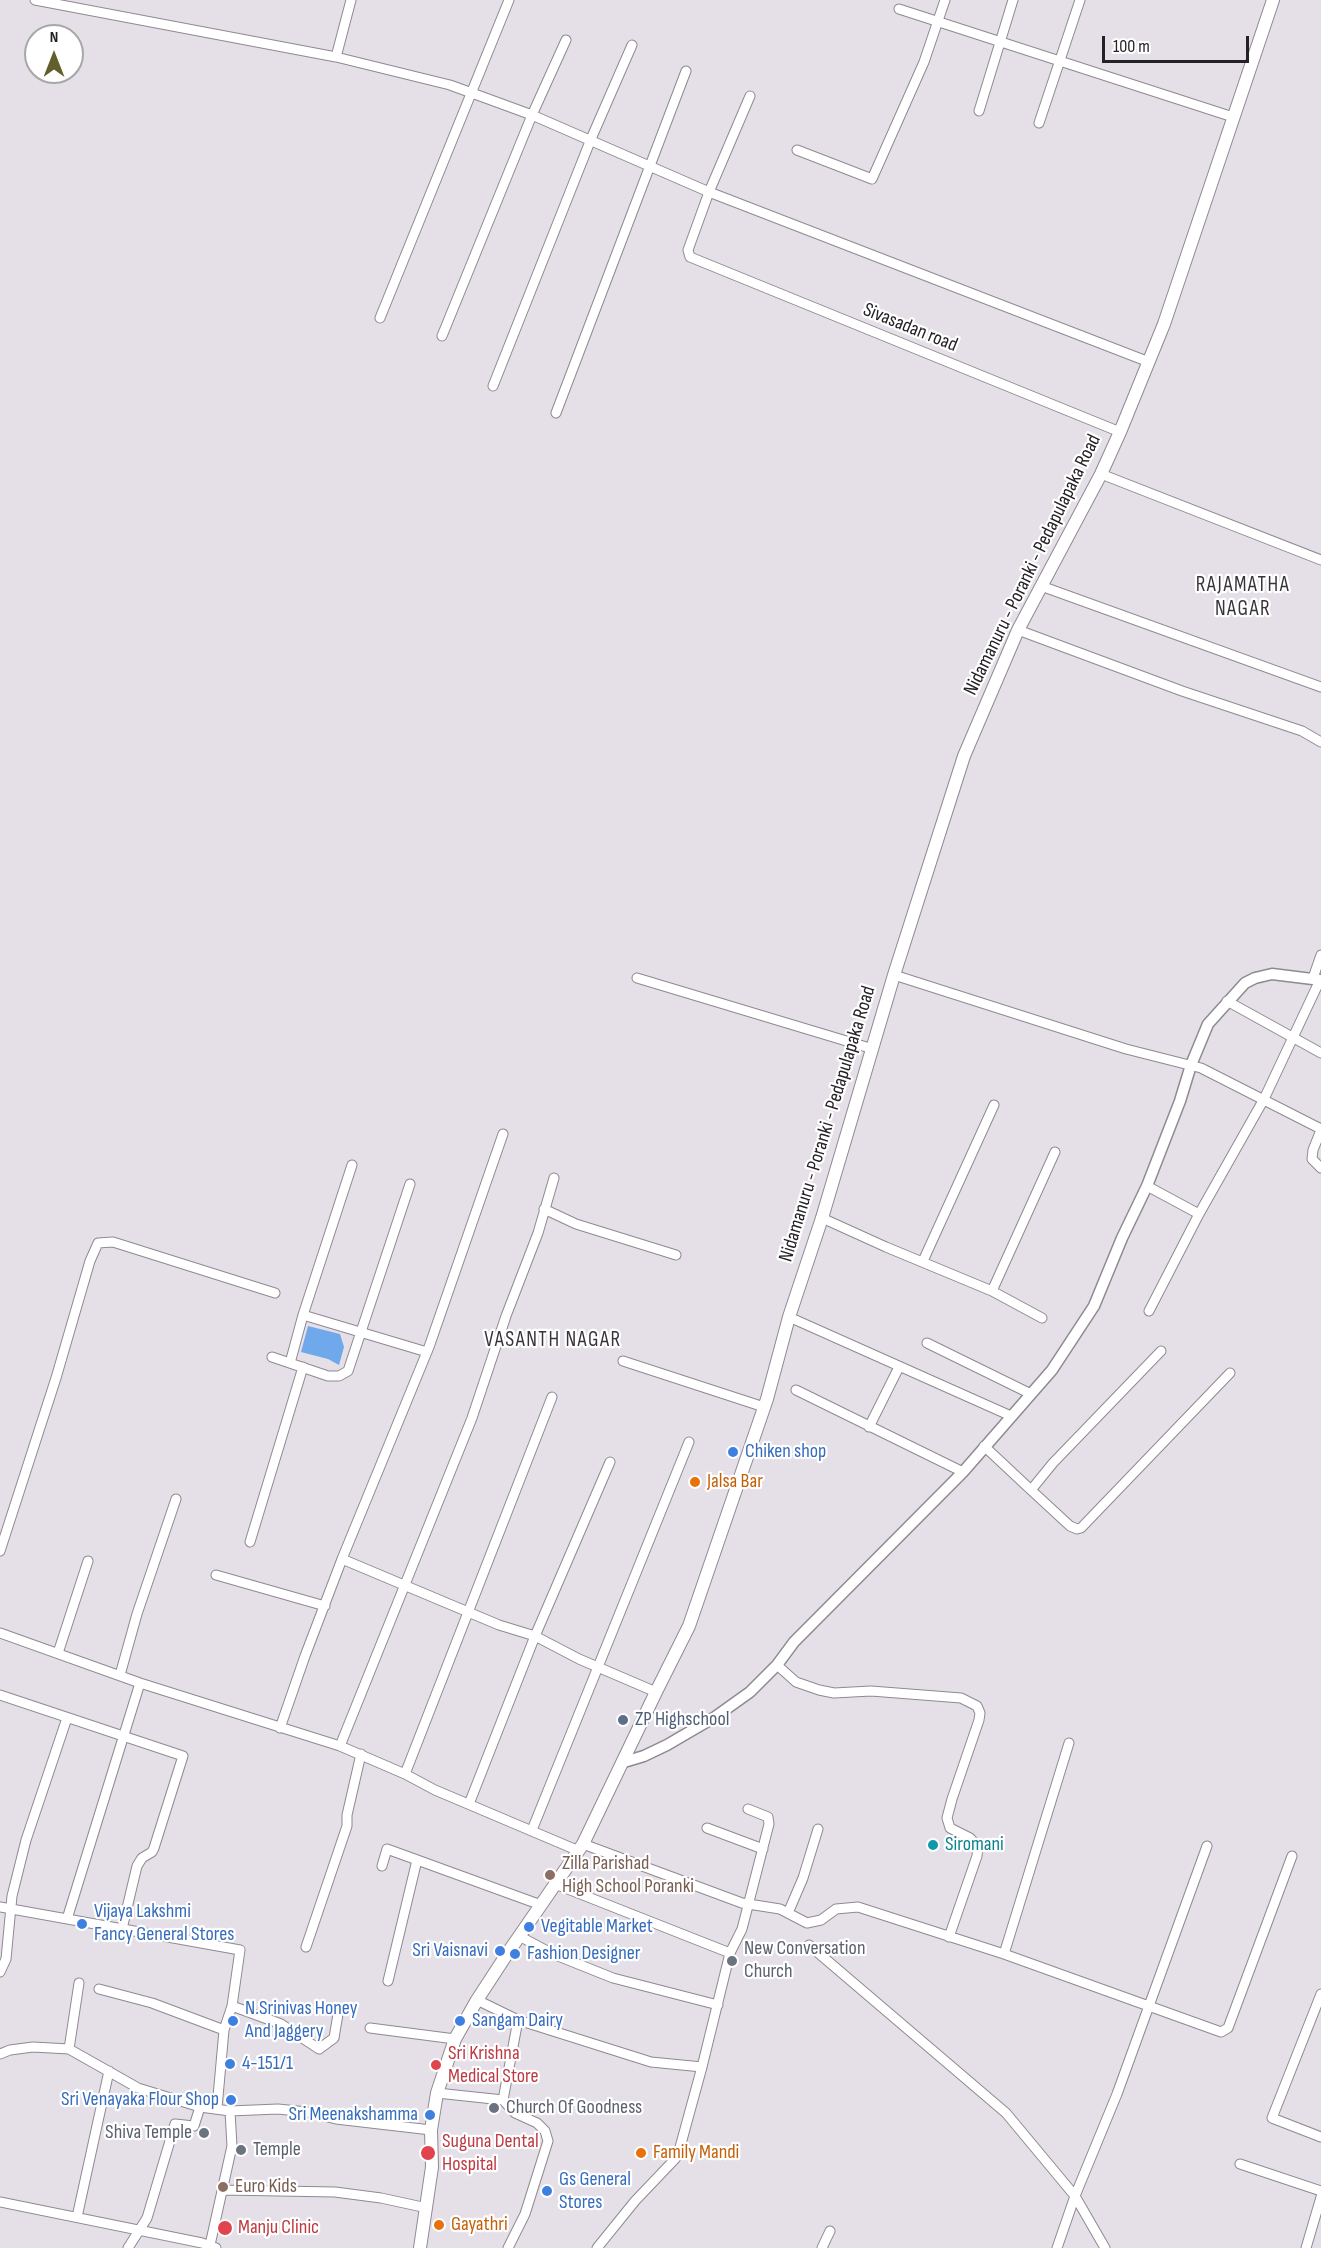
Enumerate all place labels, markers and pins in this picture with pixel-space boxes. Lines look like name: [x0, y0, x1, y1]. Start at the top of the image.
place label: Chiken shop: [745, 1440, 826, 1464]
marker: Chiken shop: [726, 1445, 740, 1459]
place label: Jalsa Bar: [707, 1470, 763, 1494]
marker: Jalsa Bar: [688, 1475, 702, 1489]
place label: ZP Highschool: [635, 1708, 729, 1732]
marker: ZP Highschool: [616, 1713, 630, 1727]
place label: Siromani: [945, 1833, 1004, 1857]
marker: Siromani: [926, 1838, 940, 1852]
place label: Zilla Parishad High School Poranki: [562, 1852, 694, 1899]
marker: Zilla Parishad High School Poranki: [543, 1868, 557, 1882]
place label: Vijaya Lakshmi Fancy General Stores: [94, 1900, 234, 1947]
place label: Vegitable Market: [541, 1915, 653, 1939]
marker: Vijaya Lakshmi Fancy General Stores: [75, 1917, 89, 1931]
marker: Vegitable Market: [522, 1920, 536, 1934]
place label: New Conversation Church: [744, 1937, 865, 1984]
place label: Sri Vaisnavi: [412, 1939, 488, 1963]
place label: Fashion Designer: [527, 1942, 641, 1966]
marker: Sri Vaisnavi: [493, 1944, 507, 1958]
marker: Fashion Designer: [508, 1947, 522, 1961]
marker: New Conversation Church: [725, 1954, 739, 1968]
place label: N.Srinivas Honey And Jaggery: [245, 1997, 357, 2044]
place label: Sangam Dairy: [472, 2009, 563, 2033]
marker: N.Srinivas Honey And Jaggery: [226, 2014, 240, 2028]
marker: Sangam Dairy: [453, 2014, 467, 2028]
place label: Sri Krishna Medical Store: [448, 2042, 539, 2089]
place label: 4-151/1: [242, 2052, 293, 2076]
marker: 4-151/1: [223, 2057, 237, 2071]
marker: Sri Krishna Medical Store: [429, 2058, 443, 2072]
place label: Sri Venayaka Flour Shop: [61, 2088, 219, 2112]
marker: Sri Venayaka Flour Shop: [224, 2093, 238, 2107]
place label: Church Of Goodness: [506, 2096, 642, 2120]
marker: Church Of Goodness: [487, 2101, 501, 2115]
place label: Sri Meenakshamma: [288, 2103, 418, 2127]
marker: Sri Meenakshamma: [423, 2108, 437, 2122]
place label: Shiva Temple: [105, 2121, 192, 2145]
marker: Shiva Temple: [197, 2126, 211, 2140]
place label: Suguna Dental Hospital: [442, 2130, 539, 2177]
place label: Temple: [253, 2138, 301, 2162]
place label: Family Mandi: [653, 2141, 739, 2165]
marker: Temple: [234, 2143, 248, 2157]
marker: Suguna Dental Hospital: [419, 2144, 437, 2162]
marker: Family Mandi: [634, 2146, 648, 2160]
place label: Gs General Stores: [559, 2168, 631, 2215]
place label: Euro Kids: [235, 2175, 297, 2199]
marker: Euro Kids: [216, 2180, 230, 2194]
marker: Gs General Stores: [540, 2184, 554, 2198]
place label: Gayathri: [451, 2213, 508, 2237]
place label: Manju Clinic: [238, 2216, 319, 2240]
marker: Gayathri: [432, 2218, 446, 2232]
marker: Manju Clinic: [216, 2219, 234, 2237]

